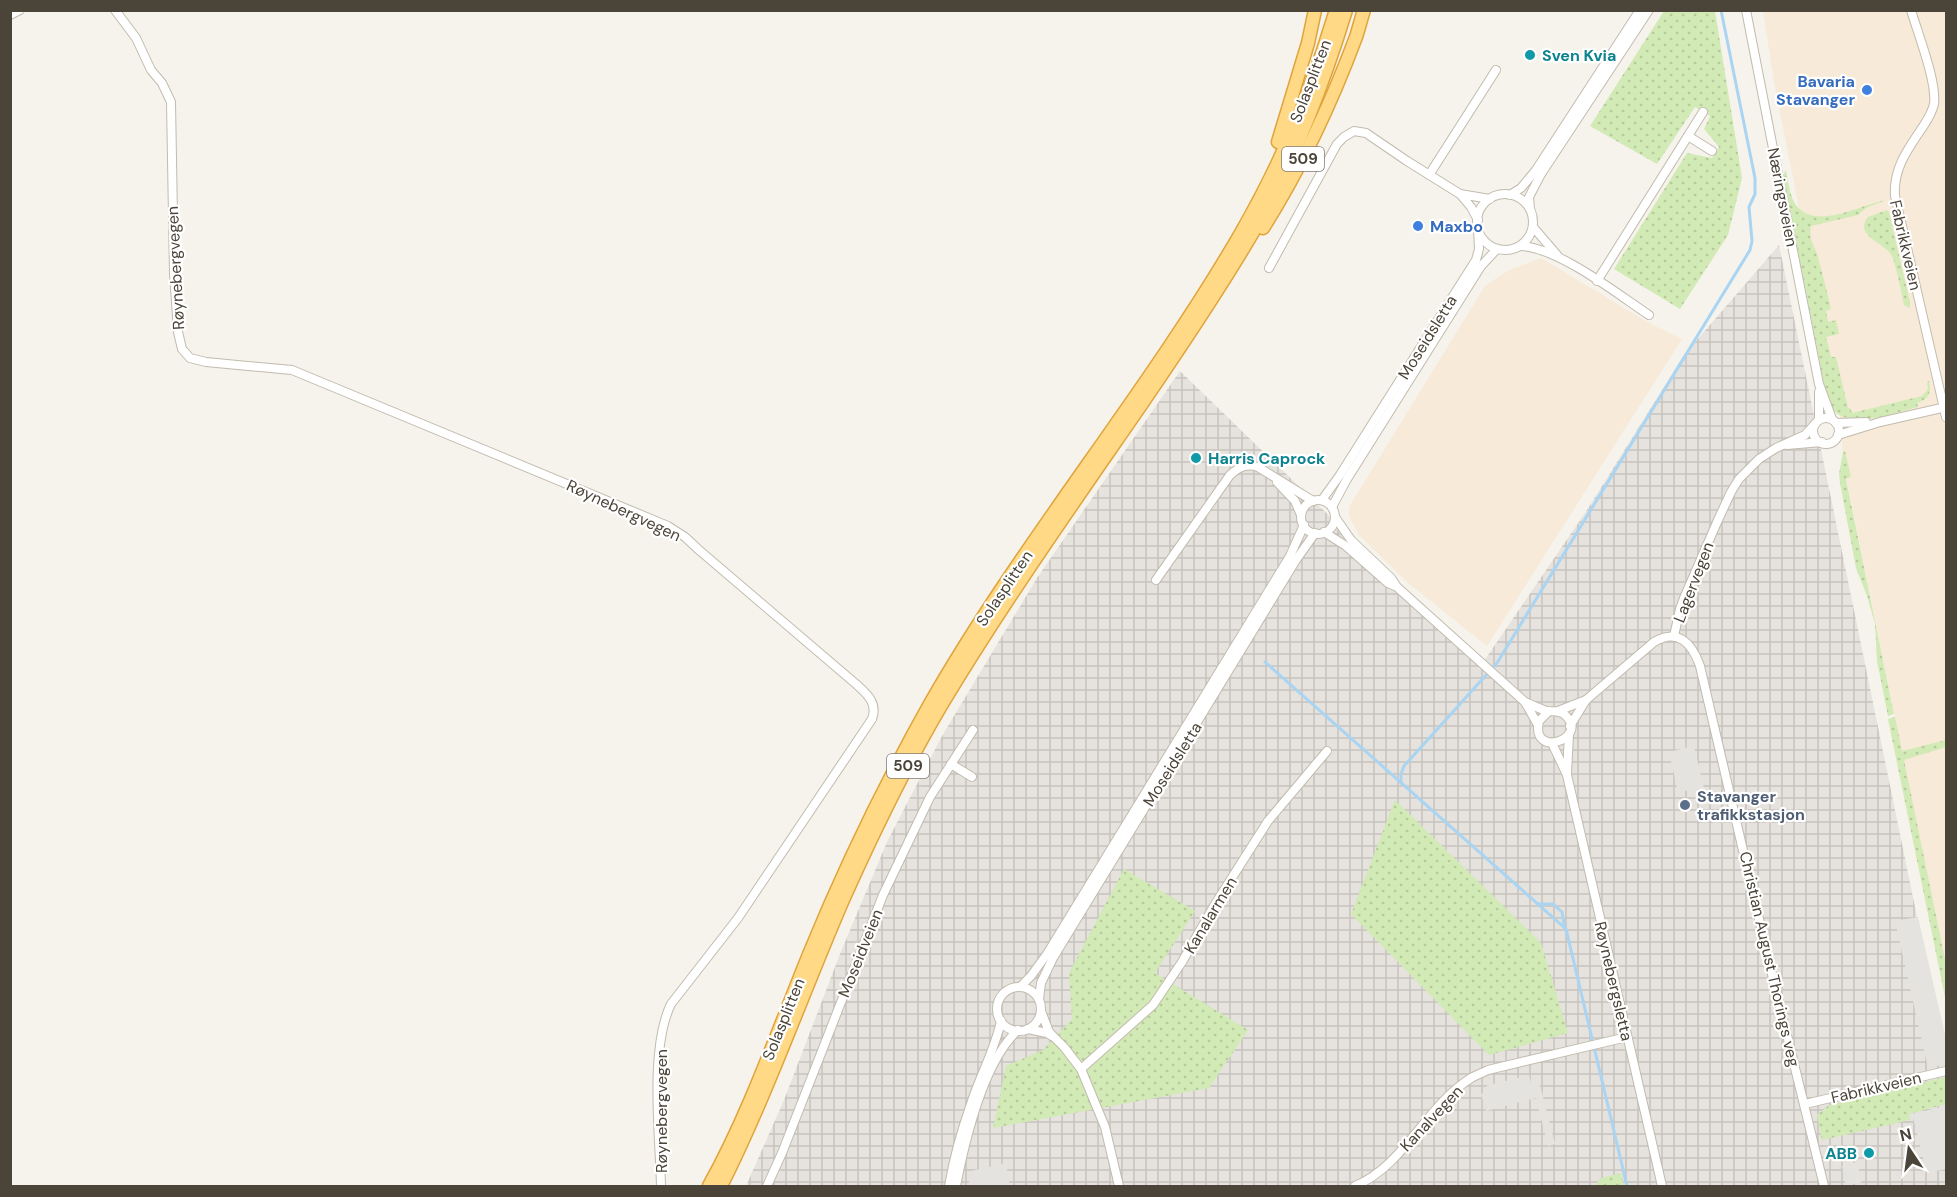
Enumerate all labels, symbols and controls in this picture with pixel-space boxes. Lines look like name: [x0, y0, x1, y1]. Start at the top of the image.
street label: Solasplitten: [1285, 37, 1336, 126]
place label: Sven Kvia: [1542, 45, 1616, 66]
marker: Sven Kvia: [1523, 48, 1537, 62]
place label: Bavaria Stavanger: [1776, 71, 1855, 110]
marker: Bavaria Stavanger: [1860, 83, 1874, 97]
street label: Næringsveien: [1763, 146, 1802, 248]
road number: 509: [1282, 147, 1324, 171]
street label: Fabrikkveien: [1885, 198, 1926, 292]
street label: Røynebergvegen: [162, 206, 189, 330]
place label: Maxbo: [1430, 216, 1483, 237]
marker: Maxbo: [1411, 219, 1425, 233]
street label: Moseidsletta: [1393, 291, 1462, 383]
place label: Harris Caprock: [1208, 448, 1326, 469]
marker: Harris Caprock: [1189, 451, 1203, 465]
street label: Røynebergvegen: [563, 475, 684, 546]
street label: Lagervegen: [1668, 539, 1718, 625]
street label: Solasplitten: [971, 546, 1037, 630]
street label: Moseidsletta: [1138, 718, 1207, 810]
road number: 509: [887, 754, 929, 778]
place label: Stavanger trafikkstasjon: [1697, 786, 1805, 825]
marker: Stavanger trafikkstasjon: [1678, 798, 1692, 812]
street label: Christian August Thorings veg: [1735, 850, 1805, 1069]
street label: Kanalarmen: [1179, 873, 1242, 958]
street label: Moseidveien: [833, 906, 888, 1000]
street label: Røynebergsletta: [1590, 919, 1637, 1043]
street label: Solasplitten: [757, 975, 810, 1063]
street label: Røynebergvegen: [651, 1049, 672, 1173]
street label: Fabrikkveien: [1829, 1067, 1923, 1108]
street label: Kanalvegen: [1395, 1081, 1467, 1156]
north arrow: [1879, 1119, 1939, 1179]
text: N: [1898, 1123, 1914, 1146]
place label: ABB: [1825, 1143, 1857, 1164]
marker: ABB: [1862, 1146, 1876, 1160]

